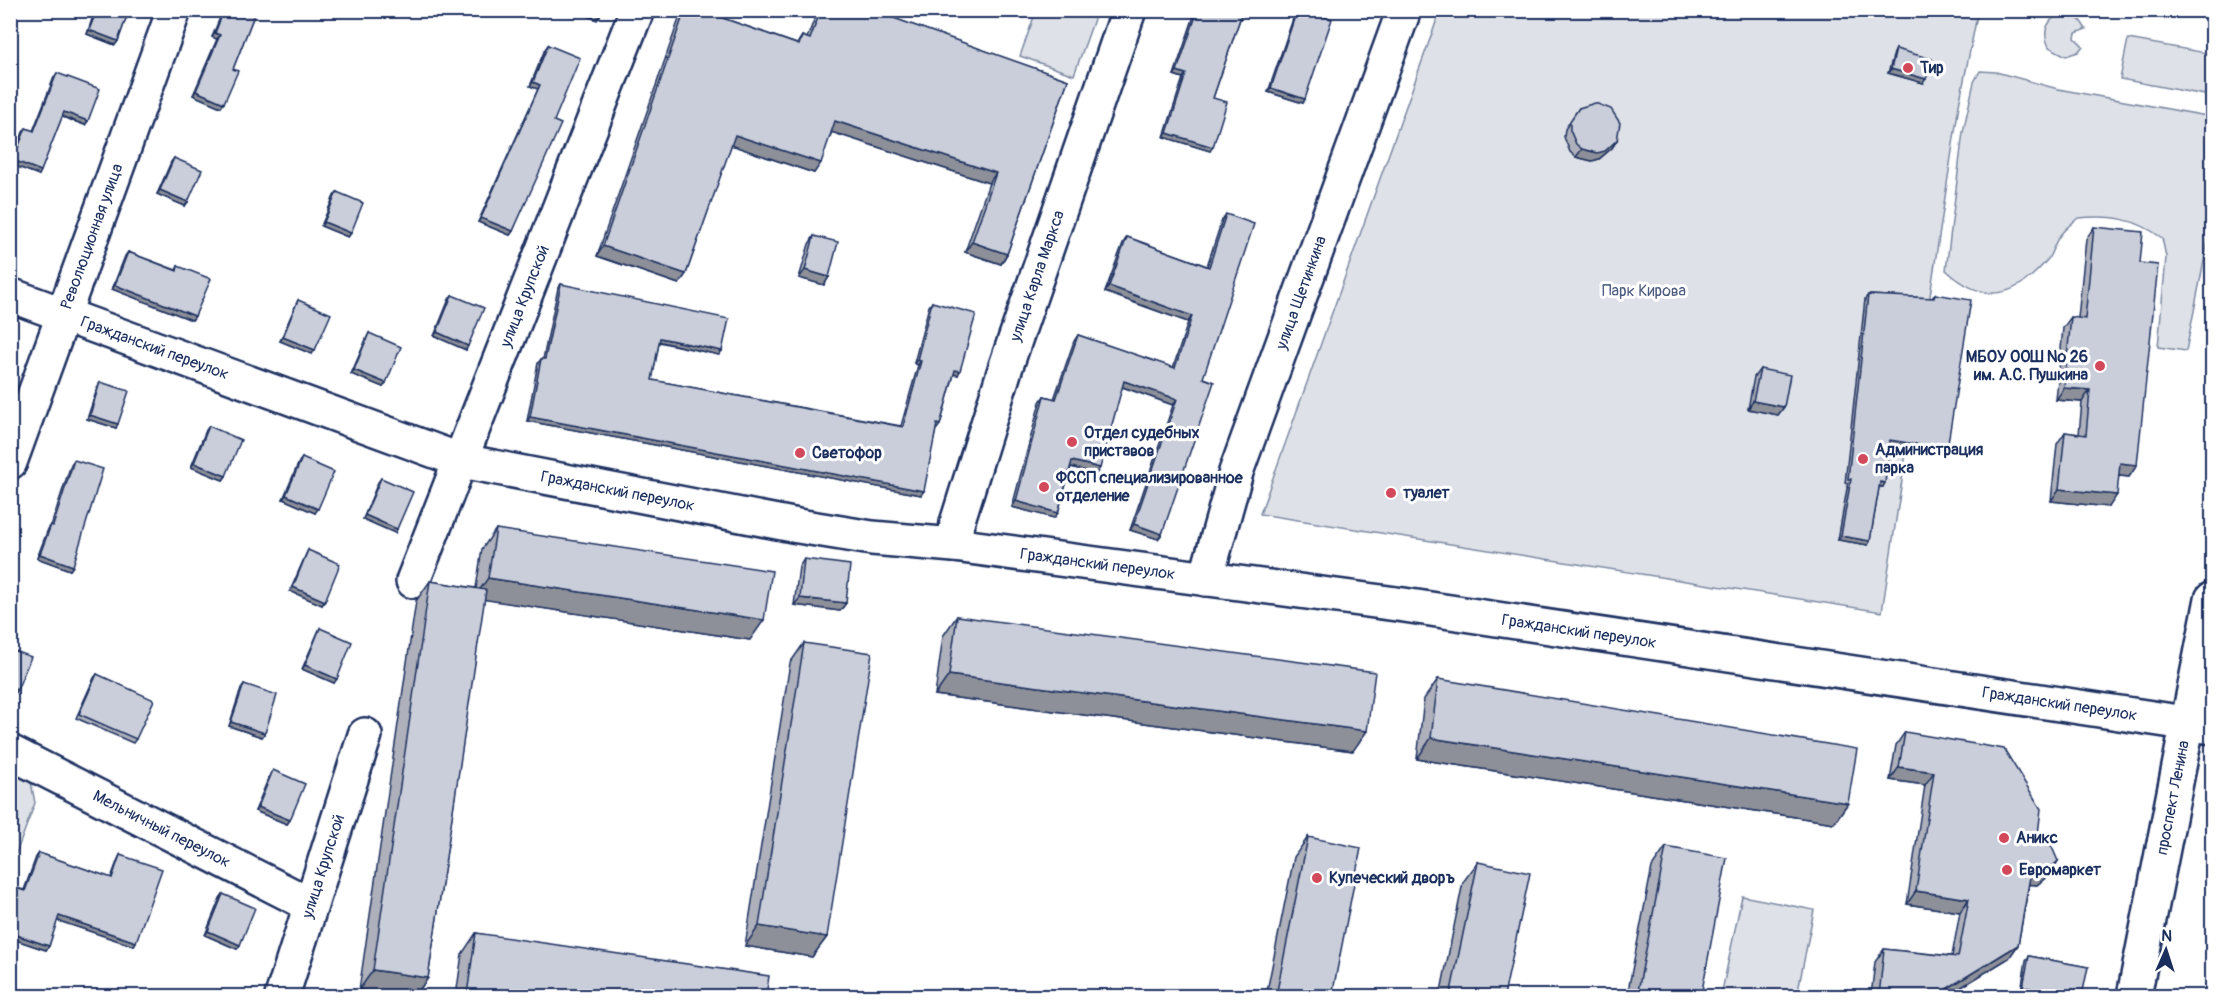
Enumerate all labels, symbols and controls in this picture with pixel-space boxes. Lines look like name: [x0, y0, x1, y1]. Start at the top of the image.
place label: Тир: [1919, 58, 1944, 78]
marker: Тир: [1901, 61, 1915, 75]
street label: Революционная улица: [56, 161, 127, 312]
street label: улица Карла Маркса: [1005, 208, 1069, 345]
street label: улица Щетинкина: [1271, 233, 1331, 353]
street label: улица Крупской: [495, 242, 554, 351]
park label: Парк Кирова: [1602, 281, 1686, 301]
street label: Гражданский переулок: [78, 312, 231, 384]
place label: МБОУ ООШ № 26 им. А.С. Пушкина: [1966, 347, 2089, 385]
marker: МБОУ ООШ № 26 им. А.С. Пушкина: [2093, 359, 2107, 373]
place label: Отдел судебных приставов: [1084, 423, 1199, 461]
marker: Отдел судебных приставов: [1065, 435, 1079, 449]
place label: Администрация парка: [1875, 440, 1984, 478]
place label: Светофор: [812, 443, 882, 463]
marker: Светофор: [793, 446, 807, 460]
marker: Администрация парка: [1856, 452, 1870, 466]
street label: Гражданский переулок: [539, 466, 696, 516]
place label: ФССП специализированное отделение: [1055, 468, 1244, 506]
marker: ФССП специализированное отделение: [1037, 480, 1051, 494]
place label: туалет: [1403, 483, 1451, 503]
marker: туалет: [1384, 486, 1398, 500]
street label: Гражданский переулок: [1019, 544, 1177, 584]
street label: Гражданский переулок: [1500, 610, 1658, 653]
street label: Гражданский переулок: [1981, 682, 2138, 726]
street label: проспект Ленина: [2152, 739, 2194, 857]
street label: Мельничный переулок: [89, 786, 234, 872]
street label: улица Крупской: [297, 812, 349, 922]
place label: Аникс: [2016, 828, 2058, 848]
marker: Аникс: [1997, 831, 2011, 845]
place label: Евромаркет: [2019, 860, 2102, 880]
marker: Евромаркет: [2000, 863, 2014, 877]
place label: Купеческий дворъ: [1329, 868, 1455, 888]
marker: Купеческий дворъ: [1310, 871, 1324, 885]
north arrow: [2136, 920, 2196, 980]
text: N: [2161, 926, 2173, 946]

